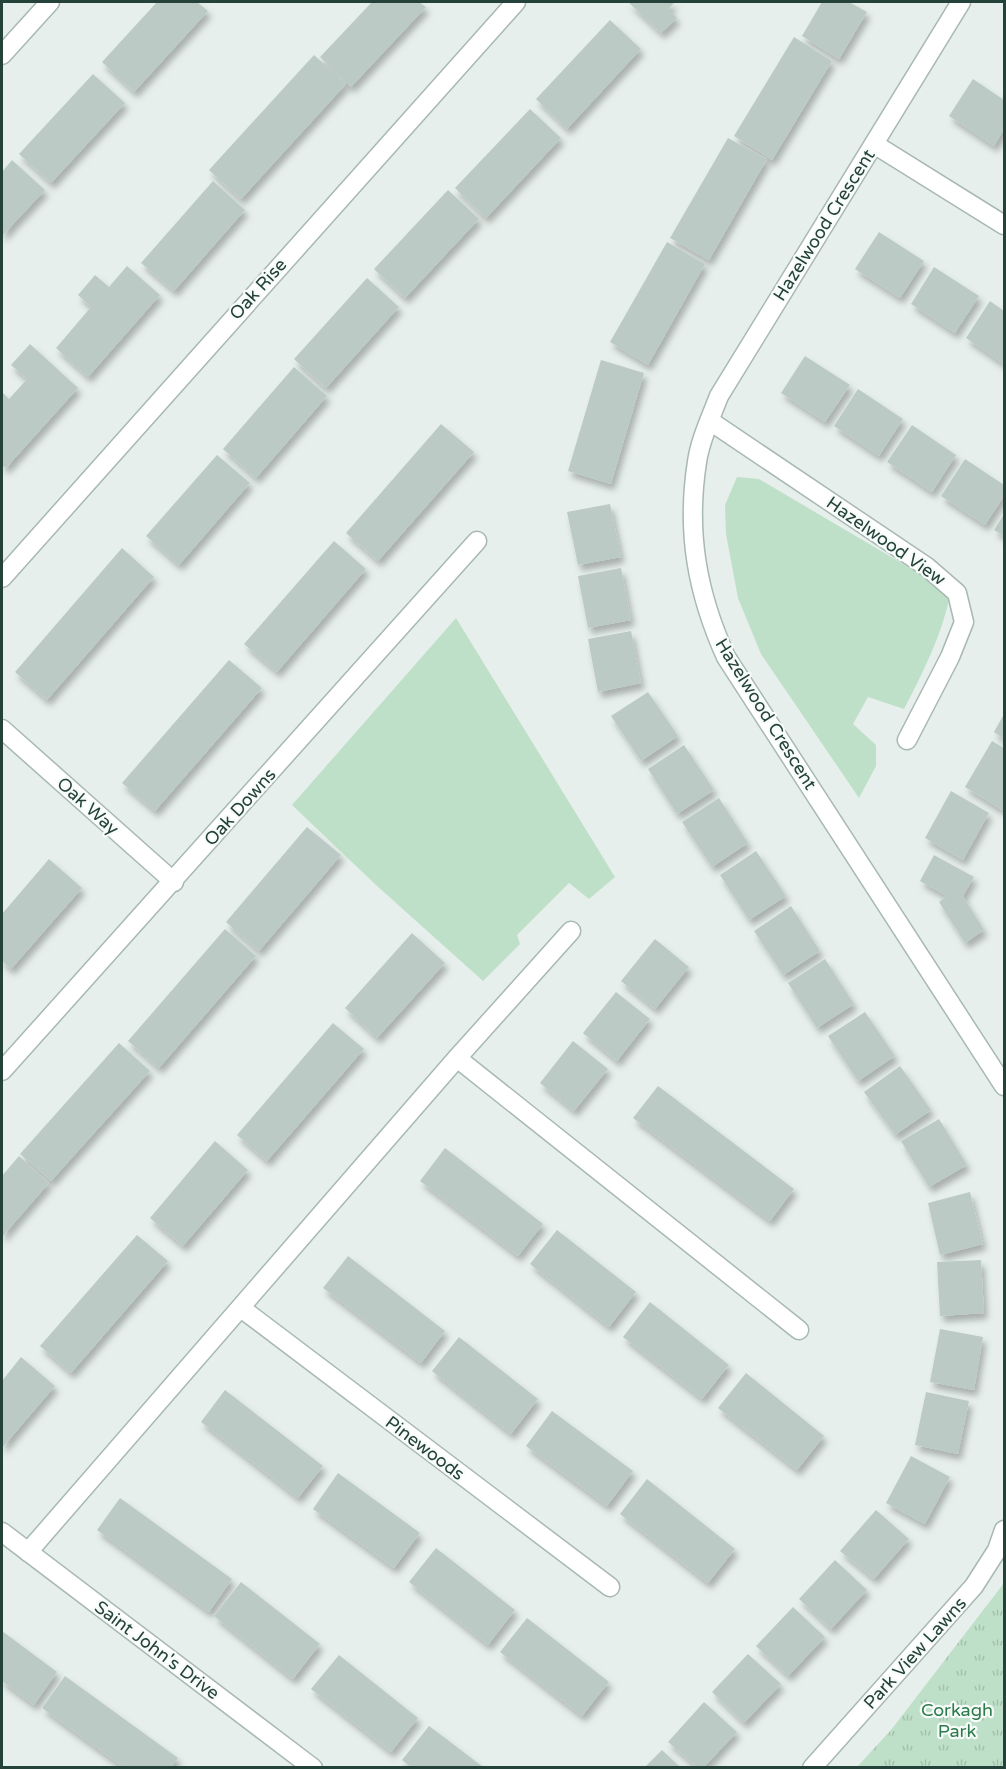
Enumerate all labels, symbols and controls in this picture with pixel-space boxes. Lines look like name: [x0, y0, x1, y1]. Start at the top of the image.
street label: Hazelwood Crescent: [768, 145, 880, 305]
street label: Oak Rise: [225, 254, 291, 324]
street label: Hazelwood View: [822, 492, 950, 590]
street label: Hazelwood Crescent: [710, 634, 822, 794]
street label: Oak Downs: [199, 764, 281, 850]
street label: Oak Way: [52, 772, 124, 840]
street label: Pinewoods: [381, 1411, 469, 1485]
street label: Park View Lawns: [859, 1592, 971, 1714]
street label: Saint John's Drive: [90, 1596, 224, 1704]
park label: Corkagh Park: [921, 1699, 993, 1742]

